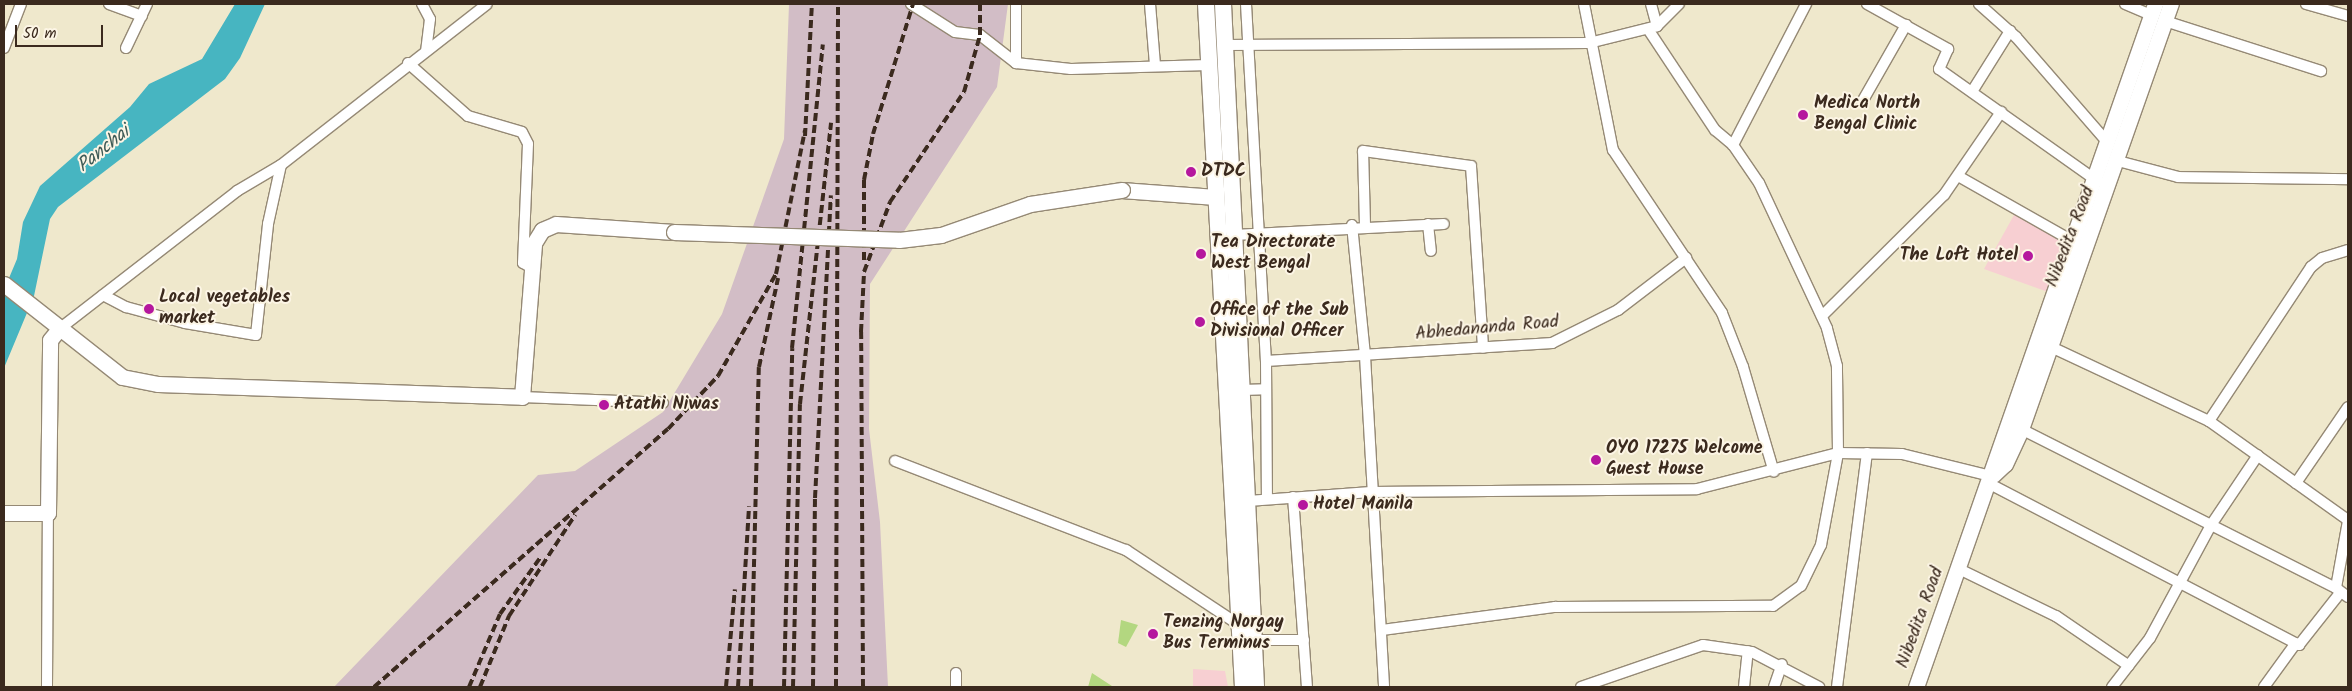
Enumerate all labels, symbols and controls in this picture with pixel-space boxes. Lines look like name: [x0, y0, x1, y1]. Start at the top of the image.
scale bar: [18, 15, 105, 47]
text: 50 m: [23, 22, 57, 46]
place label: Medica North Bengal Clinic: [1814, 94, 1920, 136]
marker: Medica North Bengal Clinic: [1796, 108, 1810, 122]
water label: Panchai: [73, 122, 135, 178]
place label: DTDC: [1201, 161, 1246, 183]
marker: DTDC: [1185, 166, 1197, 178]
street label: Nibedita Road: [2042, 184, 2100, 290]
place label: Tea Directorate West Bengal: [1211, 233, 1335, 276]
place label: The Loft Hotel: [1900, 245, 2018, 267]
marker: Tea Directorate West Bengal: [1195, 248, 1207, 260]
marker: The Loft Hotel: [2022, 250, 2034, 262]
place label: Local vegetables market: [159, 288, 290, 330]
place label: Office of the Sub Divisional Officer: [1210, 301, 1349, 344]
marker: Local vegetables market: [143, 303, 155, 315]
street label: Abhedananda Road: [1414, 312, 1560, 346]
marker: Office of the Sub Divisional Officer: [1194, 316, 1206, 328]
place label: Atathi Niwas: [614, 394, 719, 416]
marker: Atathi Niwas: [598, 399, 610, 411]
place label: OYO 17275 Welcome Guest House: [1606, 439, 1763, 482]
marker: OYO 17275 Welcome Guest House: [1590, 454, 1602, 466]
place label: Hotel Manila: [1313, 494, 1413, 516]
marker: Hotel Manila: [1297, 499, 1309, 511]
street label: Nibedita Road: [1893, 565, 1949, 671]
place label: Tenzing Norgay Bus Terminus: [1163, 613, 1284, 656]
marker: Tenzing Norgay Bus Terminus: [1147, 628, 1159, 640]

